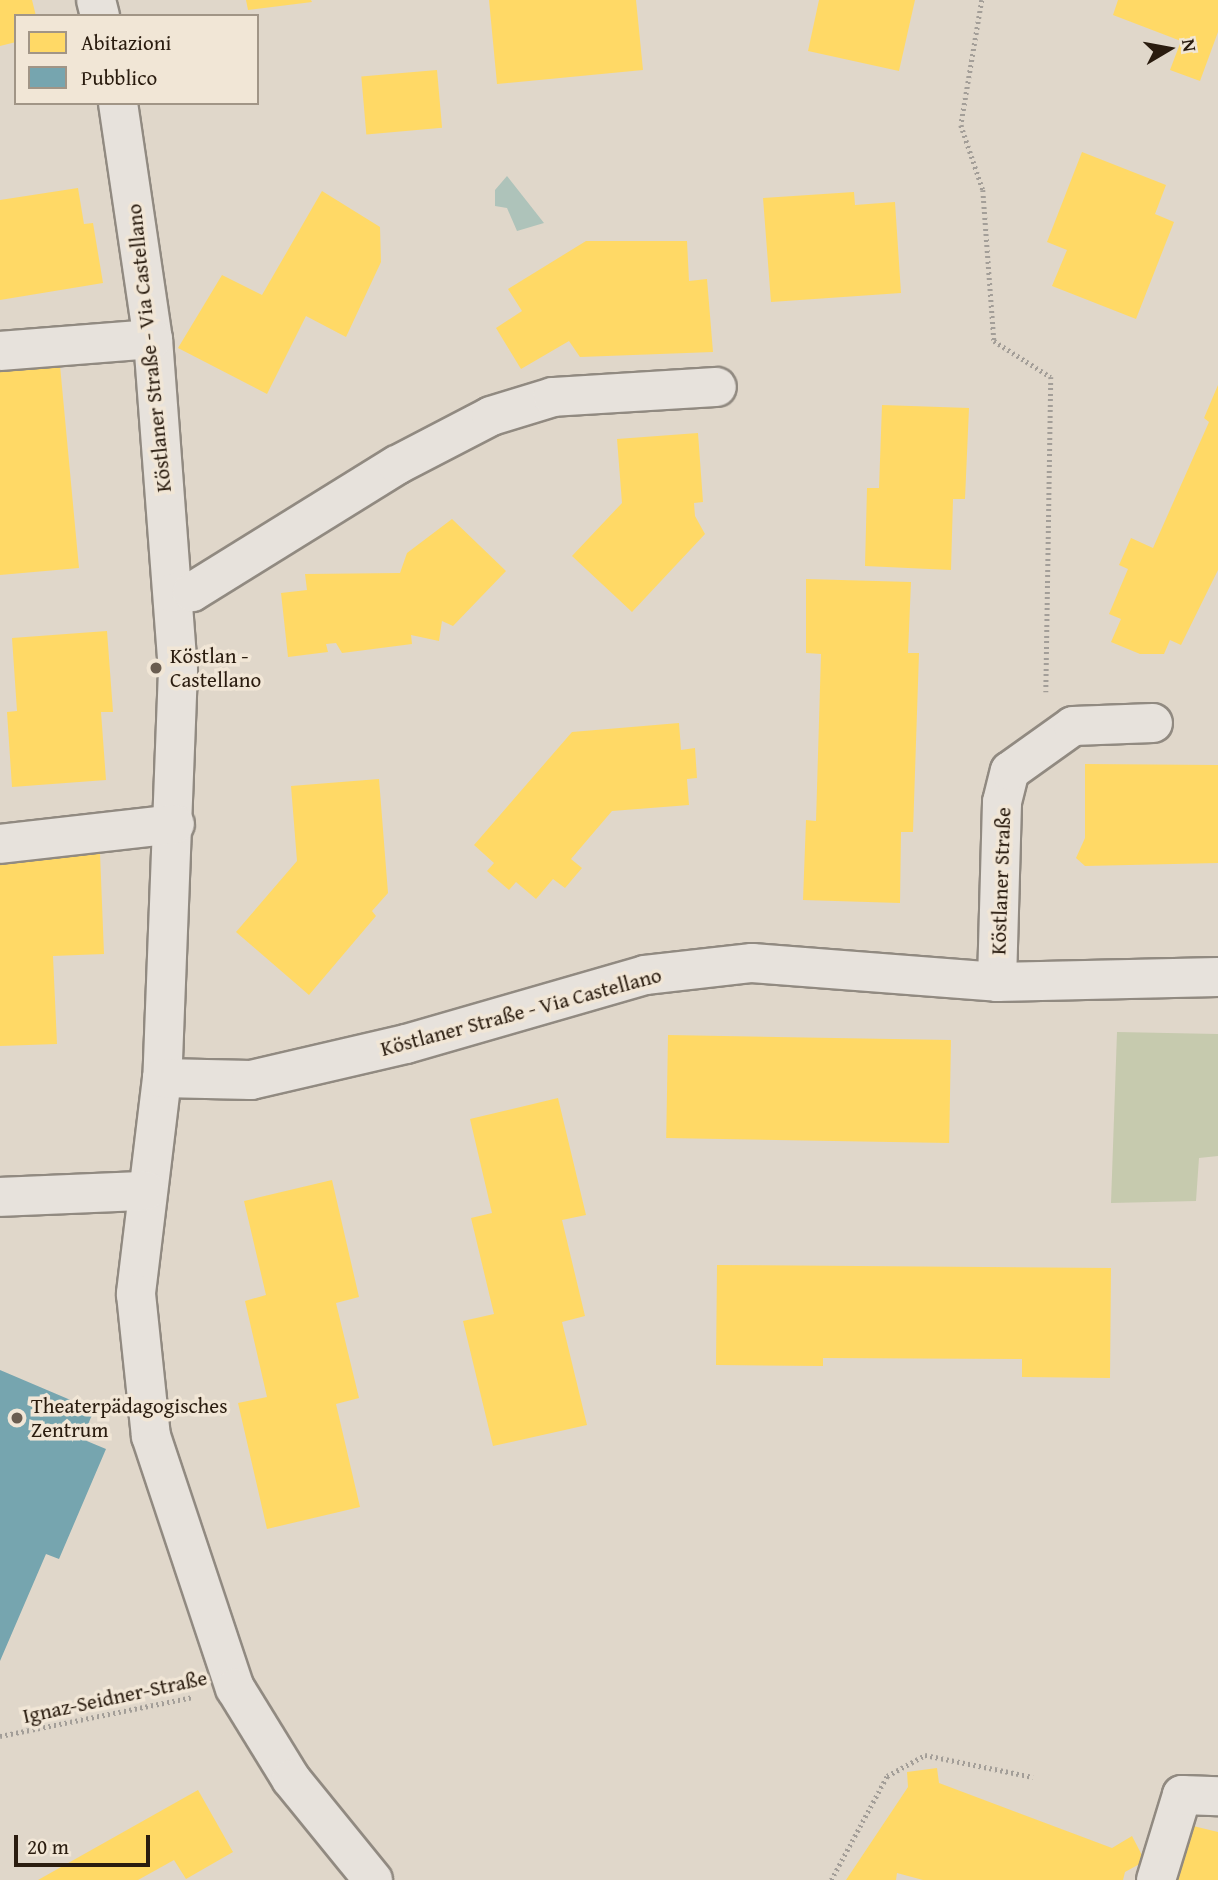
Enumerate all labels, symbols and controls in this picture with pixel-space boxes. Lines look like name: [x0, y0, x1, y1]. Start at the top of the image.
legend: [14, 14, 259, 105]
north arrow: [1134, 14, 1204, 84]
text: Abitazioni: [81, 27, 171, 58]
text: N: [1175, 37, 1205, 54]
text: Pubblico: [81, 62, 157, 93]
street label: Köstlaner Straße - Via Castellano: [121, 203, 177, 493]
place label: Köstlan - Castellano: [170, 643, 261, 693]
marker: Köstlan - Castellano: [148, 660, 164, 676]
street label: Köstlaner Straße: [986, 807, 1016, 955]
street label: Köstlaner Straße - Via Castellano: [378, 962, 664, 1062]
place label: Theaterpädagogisches Zentrum: [31, 1393, 227, 1443]
marker: Theaterpädagogisches Zentrum: [9, 1410, 25, 1426]
street label: Ignaz-Seidner-Straße: [20, 1665, 210, 1729]
scale bar: [18, 1820, 154, 1864]
text: 20 m: [27, 1831, 69, 1862]

